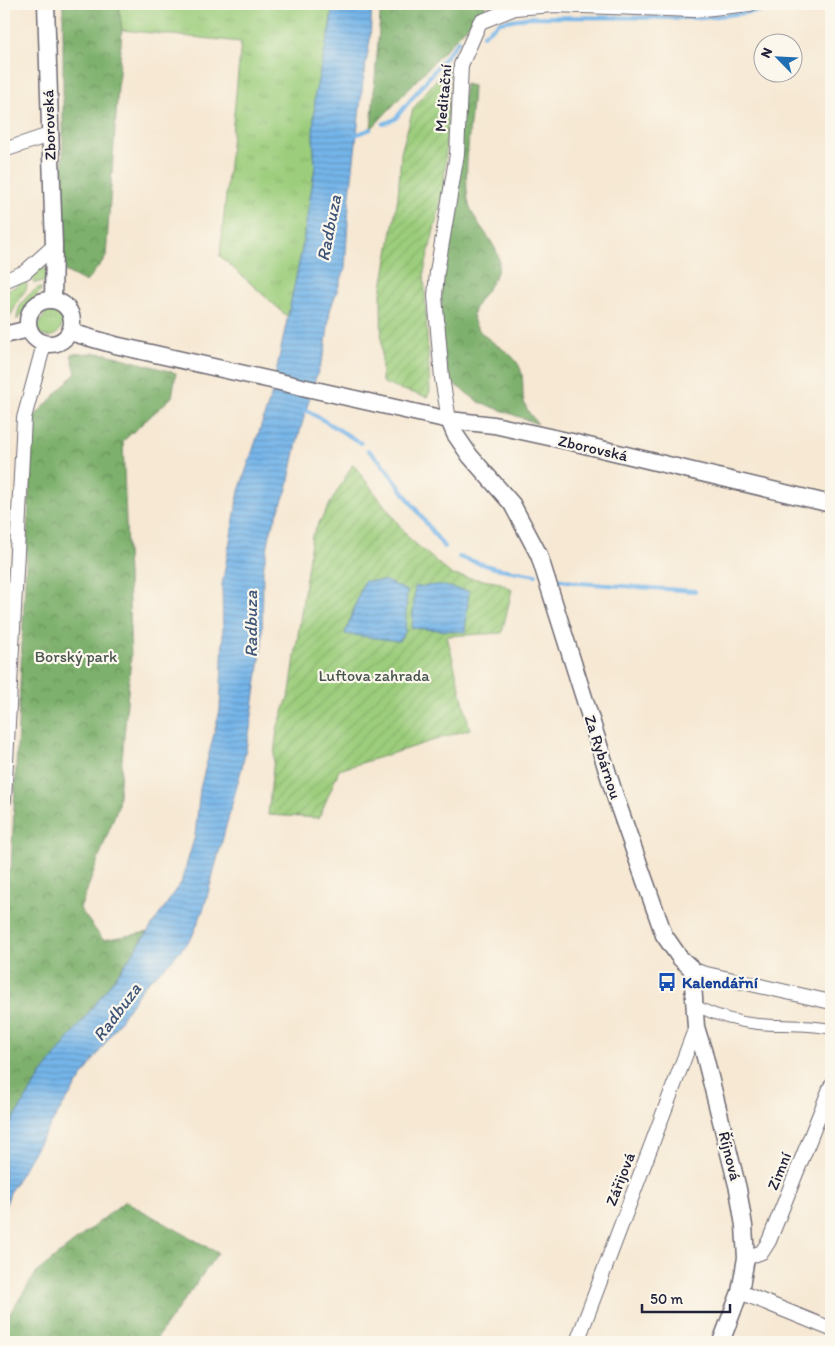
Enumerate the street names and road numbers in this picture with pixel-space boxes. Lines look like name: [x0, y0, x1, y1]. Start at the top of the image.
street label: Meditační: [431, 63, 455, 133]
street label: Zborovská: [38, 89, 60, 161]
street label: Zborovská: [556, 431, 630, 465]
street label: Za Rybárnou: [580, 713, 626, 802]
street label: Říjnová: [715, 1129, 745, 1183]
street label: Zářijová: [601, 1149, 639, 1208]
street label: Zimní: [763, 1149, 795, 1193]

